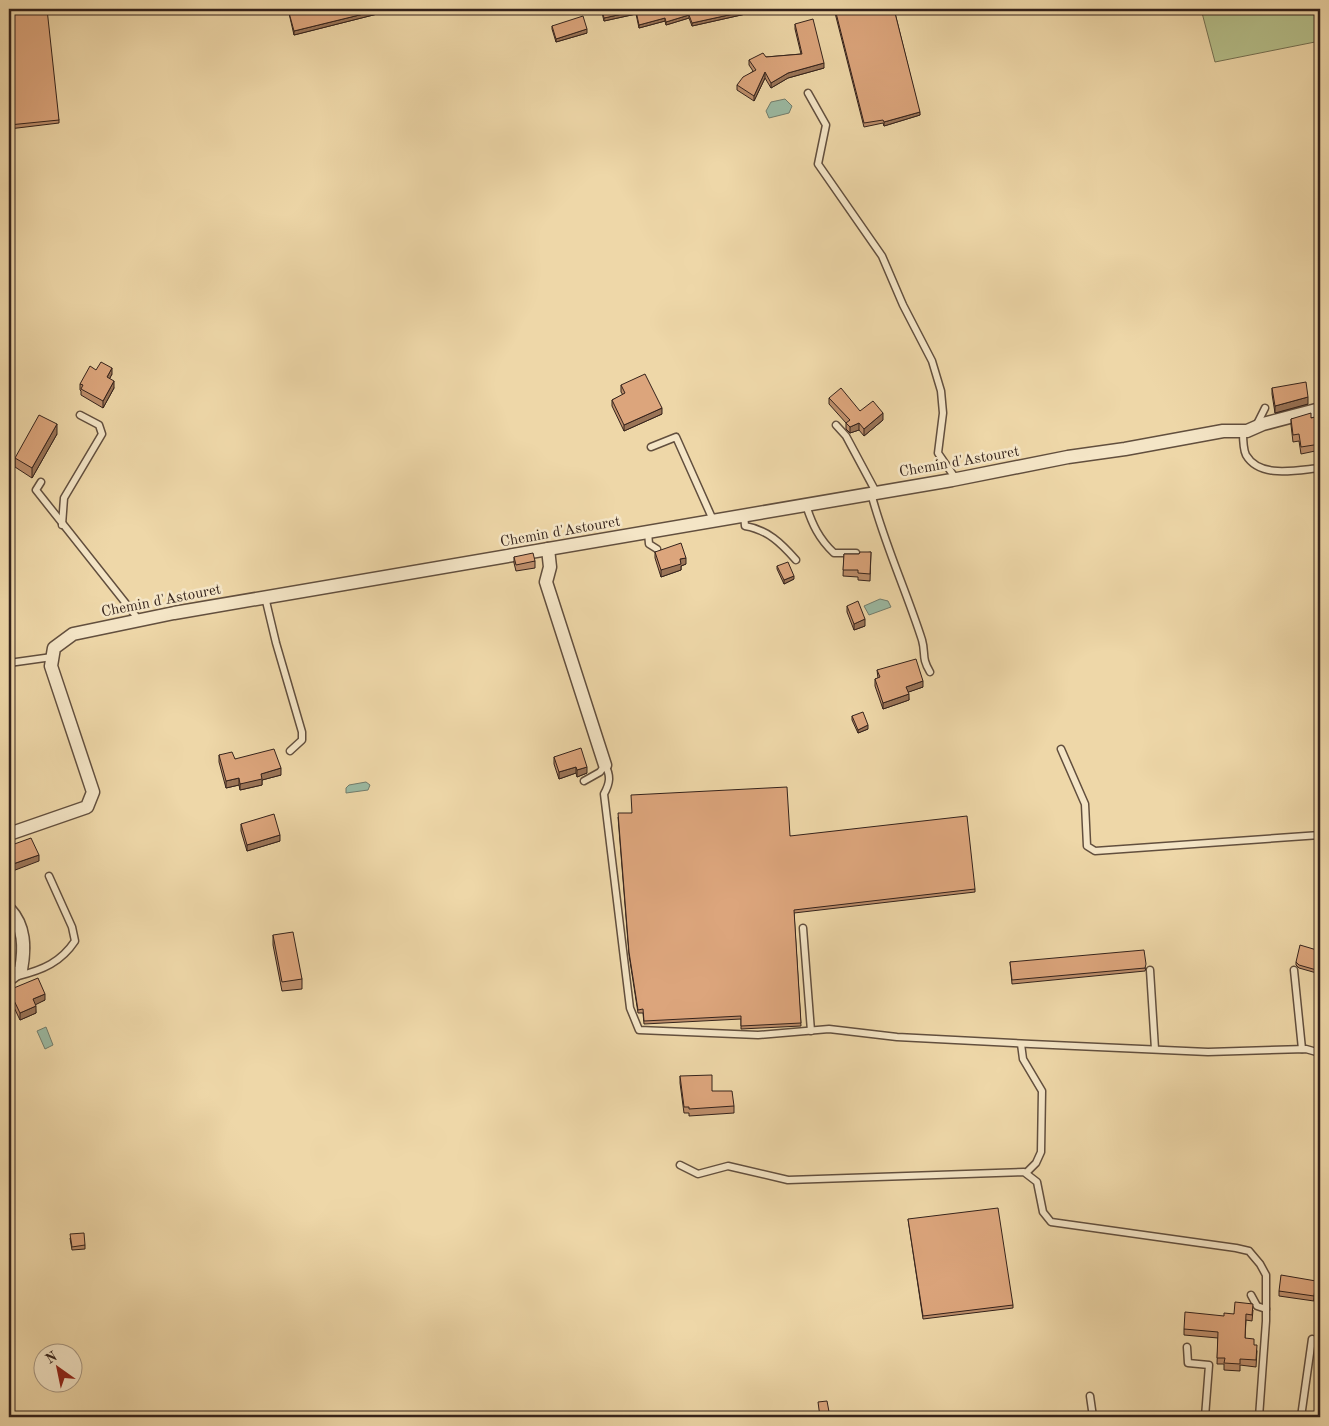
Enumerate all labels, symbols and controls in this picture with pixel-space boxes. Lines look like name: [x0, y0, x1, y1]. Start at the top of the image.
street label: Chemin d'Astouret: [898, 445, 1021, 480]
street label: Chemin d'Astouret: [499, 515, 622, 550]
street label: Chemin d'Astouret: [100, 582, 222, 620]
north arrow: [32, 1344, 82, 1394]
text: N: [43, 1349, 60, 1367]

